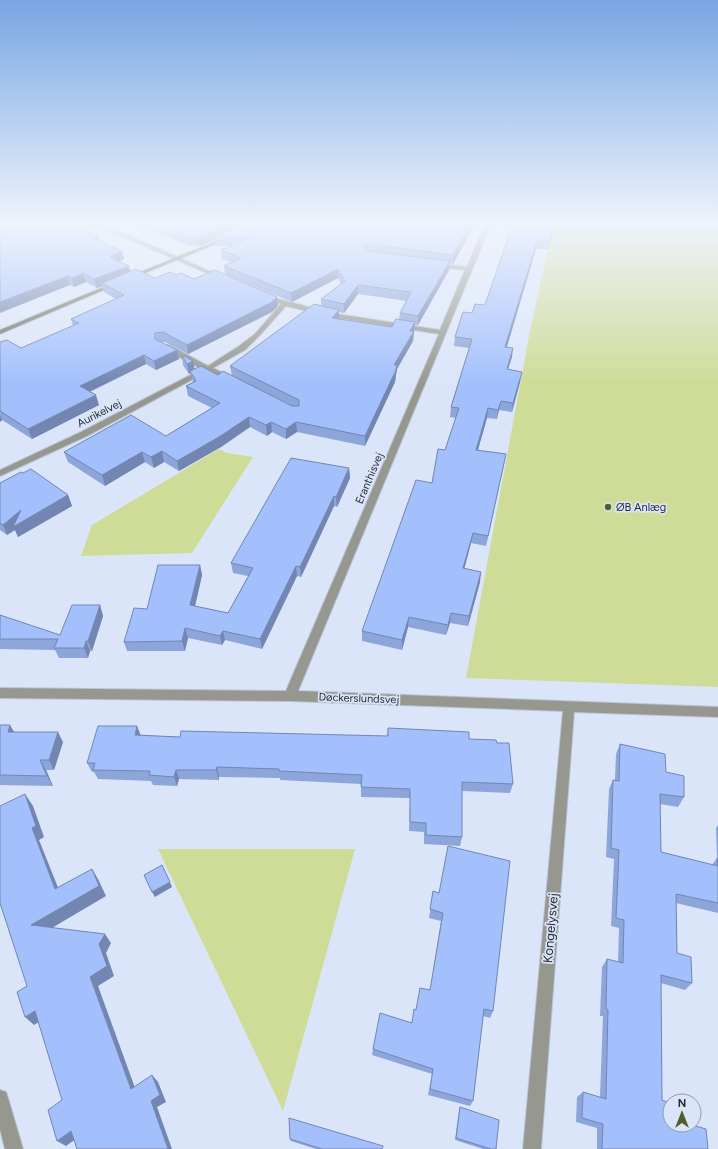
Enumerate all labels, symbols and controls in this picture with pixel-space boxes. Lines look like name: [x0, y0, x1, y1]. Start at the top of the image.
street label: Aurikelvej: [75, 397, 124, 430]
street label: Eranthisvej: [353, 451, 386, 506]
place label: ØB Anlæg: [616, 501, 666, 514]
marker: ØB Anlæg: [603, 502, 613, 512]
street label: Døckerslundsvej: [318, 691, 400, 706]
street label: Kongelysvej: [540, 892, 561, 964]
north arrow: [662, 1093, 702, 1133]
text: N: [678, 1097, 686, 1110]

